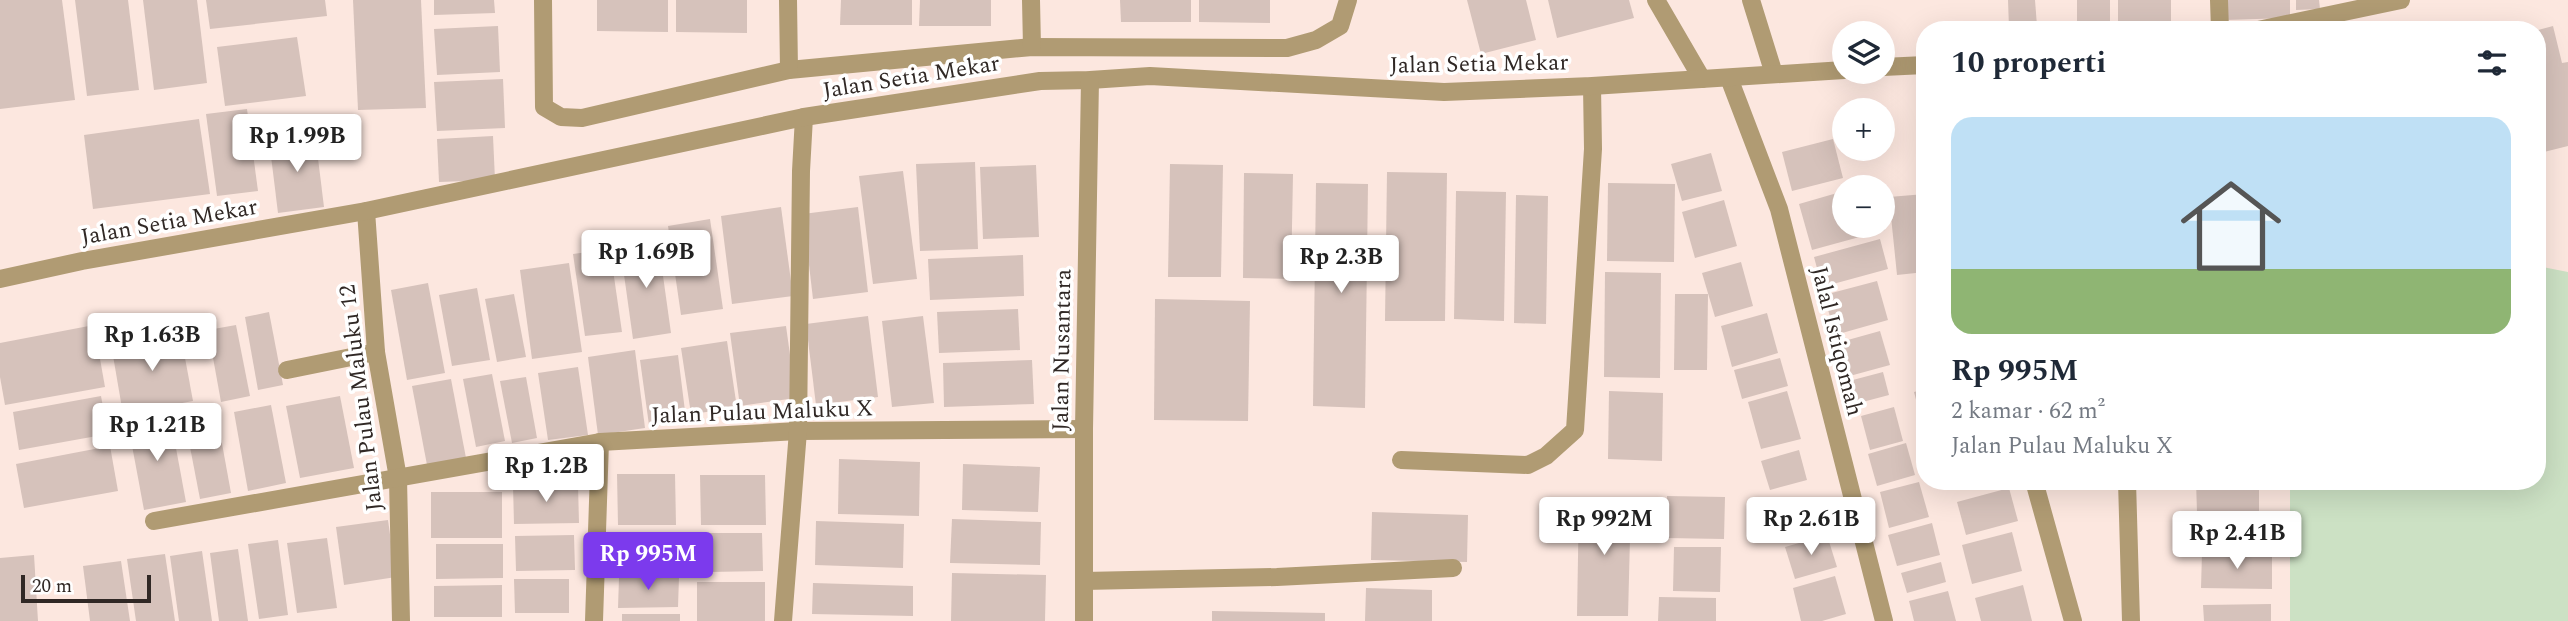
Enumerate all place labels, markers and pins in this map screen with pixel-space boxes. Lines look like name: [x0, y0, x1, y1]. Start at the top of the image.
pin: Rp 1.99B: [225, 114, 369, 174]
pin: Rp 1.69B: [574, 230, 718, 290]
pin: Rp 2.3B: [1276, 236, 1406, 295]
pin: Rp 1.63B: [80, 314, 224, 373]
pin: Rp 1.21B: [85, 404, 229, 463]
pin: Rp 1.2B: [481, 444, 611, 504]
pin: Rp 992M: [1539, 498, 1669, 557]
pin: Rp 2.61B: [1739, 498, 1883, 557]
pin: Rp 2.41B: [2165, 512, 2309, 571]
pin: Rp 995M: [583, 532, 713, 592]

